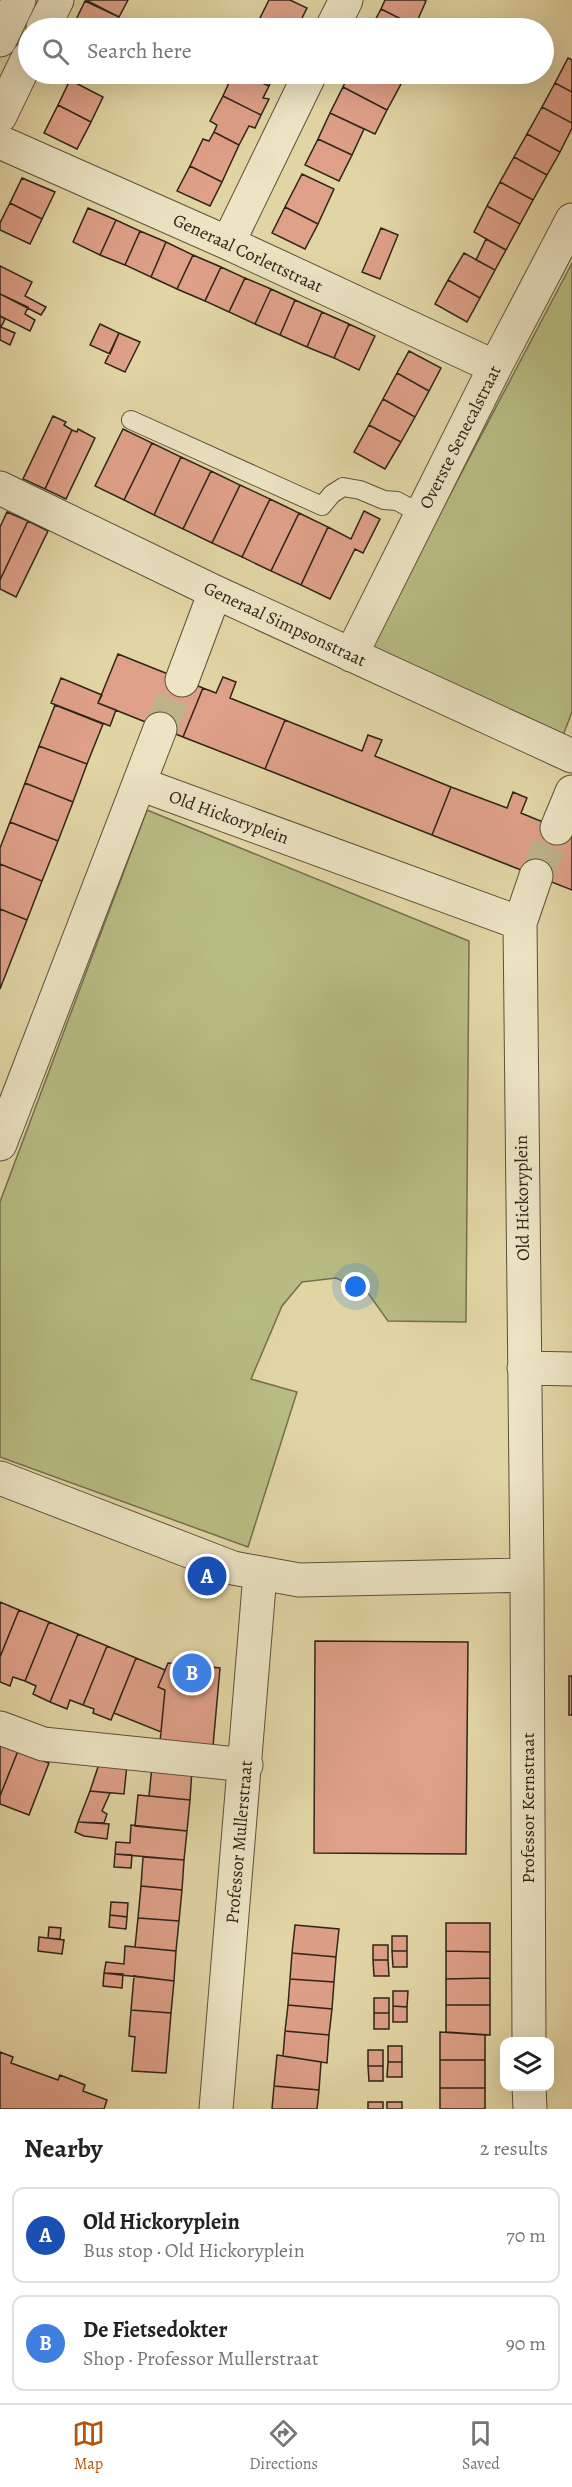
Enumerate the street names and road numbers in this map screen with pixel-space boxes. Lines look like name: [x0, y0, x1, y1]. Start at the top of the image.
street label: Generaal Corlettstraat: [169, 208, 327, 298]
street label: Overste Senecalstraat: [413, 361, 507, 513]
street label: Generaal Simpsonstraat: [200, 576, 370, 672]
street label: Old Hickoryplein: [166, 784, 292, 850]
street label: Old Hickoryplein: [509, 1135, 535, 1261]
street label: Professor Kernstraat: [516, 1732, 540, 1884]
street label: Professor Mullerstraat: [220, 1759, 258, 1925]

